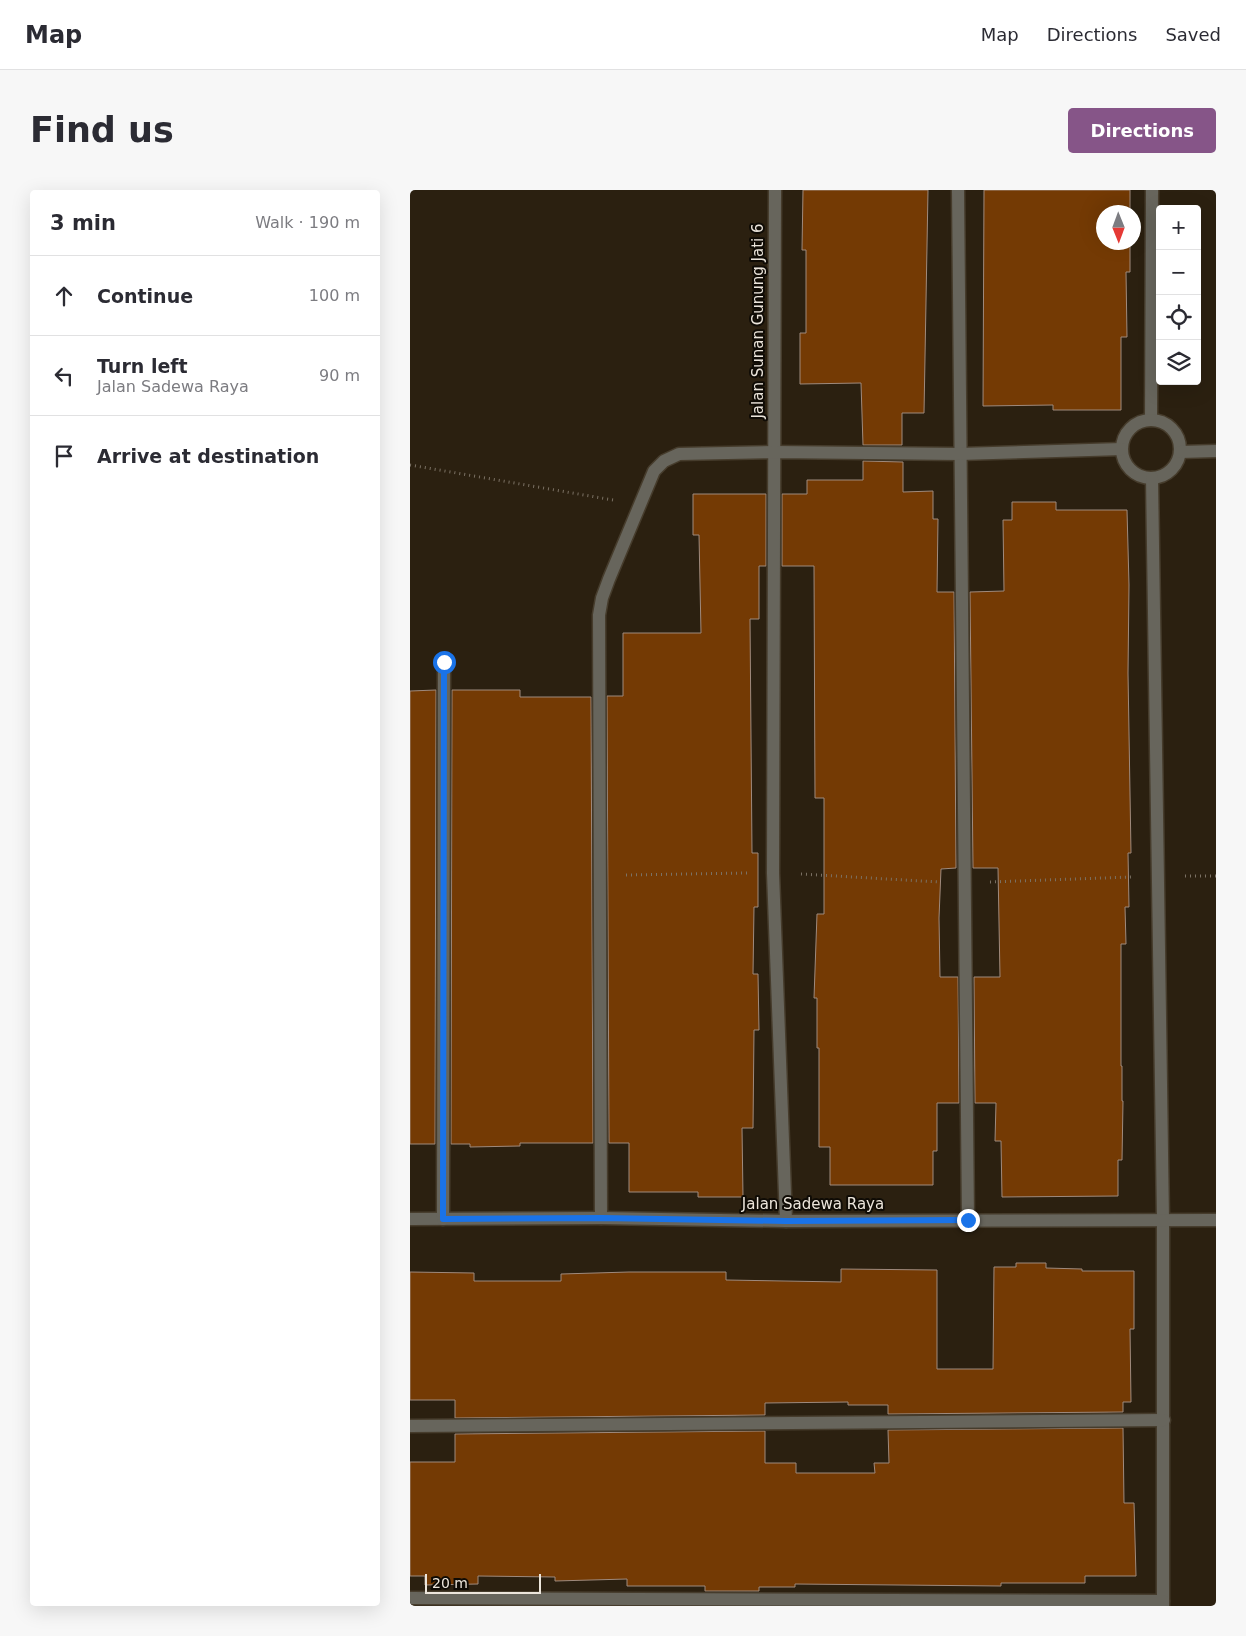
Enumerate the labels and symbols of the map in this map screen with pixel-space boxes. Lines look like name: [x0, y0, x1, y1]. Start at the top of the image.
north arrow: [1096, 205, 1141, 250]
street label: Jalan Sunan Gunung Jati 6: [749, 223, 767, 420]
route start: [433, 651, 456, 674]
street label: Jalan Sadewa Raya: [741, 1195, 884, 1213]
route end: [957, 1209, 980, 1232]
scale bar: [425, 1571, 541, 1594]

